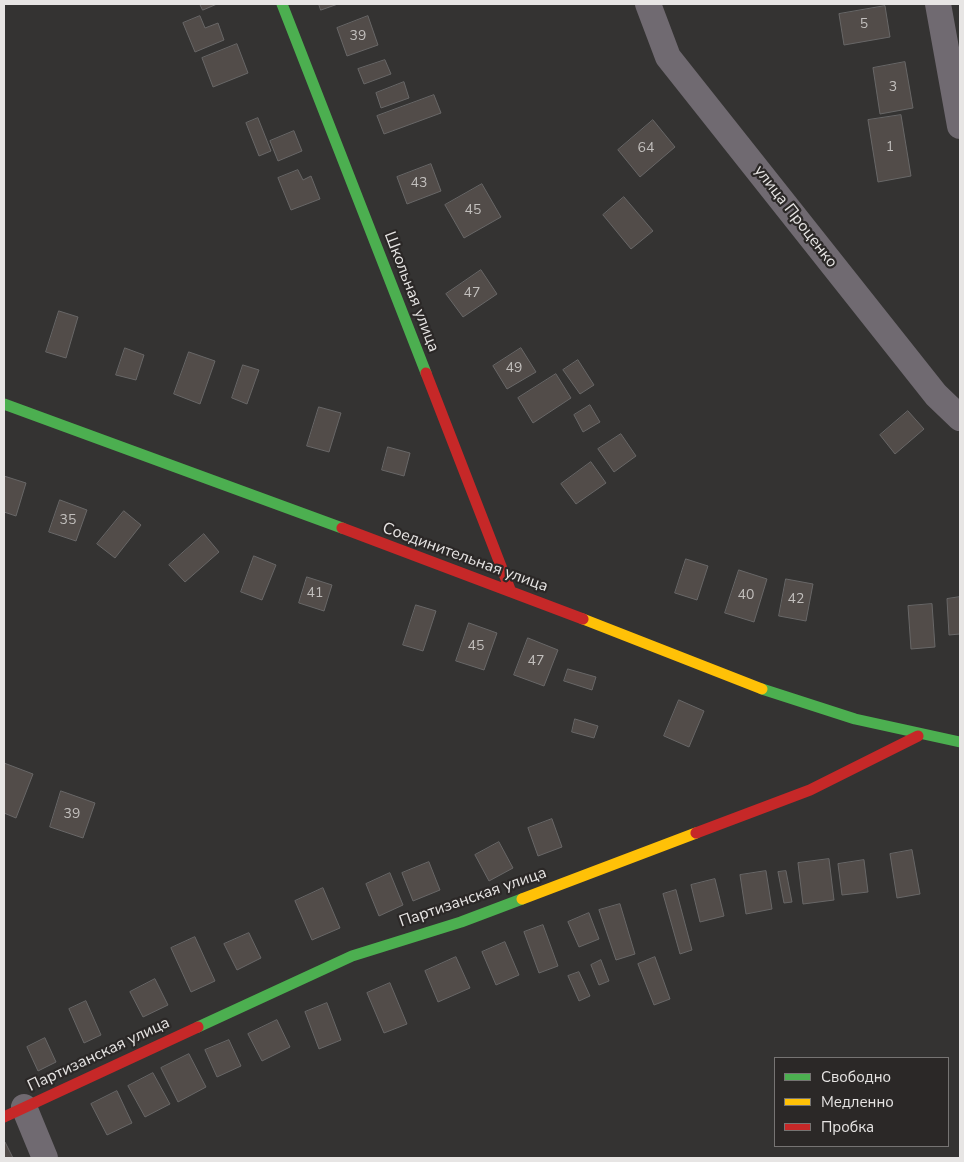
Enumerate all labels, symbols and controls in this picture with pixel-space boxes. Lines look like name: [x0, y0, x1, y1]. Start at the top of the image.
house number: 5: [860, 17, 868, 33]
house number: 39: [350, 29, 366, 45]
house number: 3: [889, 80, 897, 96]
house number: 1: [886, 140, 894, 156]
house number: 64: [638, 141, 654, 157]
street label: улица Проценко: [749, 162, 841, 272]
house number: 43: [411, 176, 427, 192]
house number: 45: [465, 203, 481, 219]
street label: Школьная улица: [379, 229, 443, 355]
house number: 47: [464, 286, 480, 302]
house number: 49: [506, 361, 522, 377]
house number: 35: [60, 513, 76, 529]
street label: Соединительная улица: [380, 519, 550, 597]
house number: 41: [307, 586, 323, 602]
house number: 40: [738, 588, 754, 604]
house number: 42: [788, 592, 804, 608]
house number: 45: [468, 639, 484, 655]
house number: 47: [528, 654, 544, 670]
house number: 39: [64, 807, 80, 823]
street label: Партизанская улица: [397, 864, 549, 932]
street label: Партизанская улица: [25, 1014, 173, 1096]
legend: [774, 1057, 949, 1147]
text: Свободно: [821, 1067, 891, 1087]
text: Медленно: [821, 1092, 894, 1112]
text: Пробка: [821, 1117, 874, 1137]

